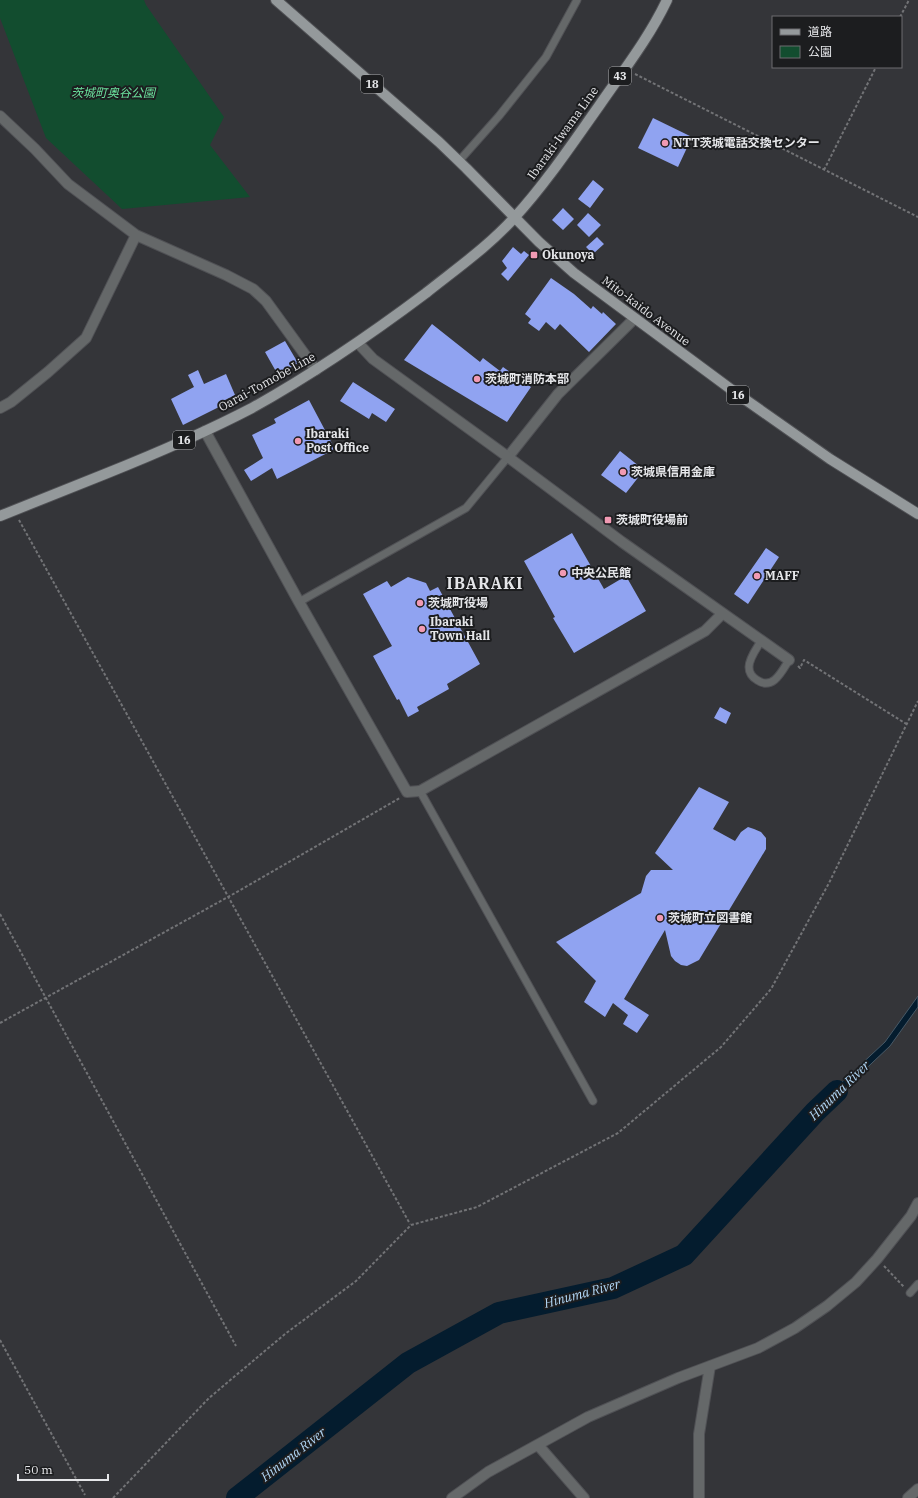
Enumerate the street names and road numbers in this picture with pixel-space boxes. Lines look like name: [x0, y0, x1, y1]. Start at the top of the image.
road number: 43: [609, 67, 631, 85]
road number: 18: [361, 75, 383, 93]
street label: Ibaraki-Iwama Line: [524, 83, 601, 182]
street label: Mito-kaido Avenue: [599, 273, 693, 349]
street label: Oarai-Tomobe Line: [216, 349, 318, 414]
road number: 16: [727, 386, 749, 404]
road number: 16: [173, 431, 195, 449]

